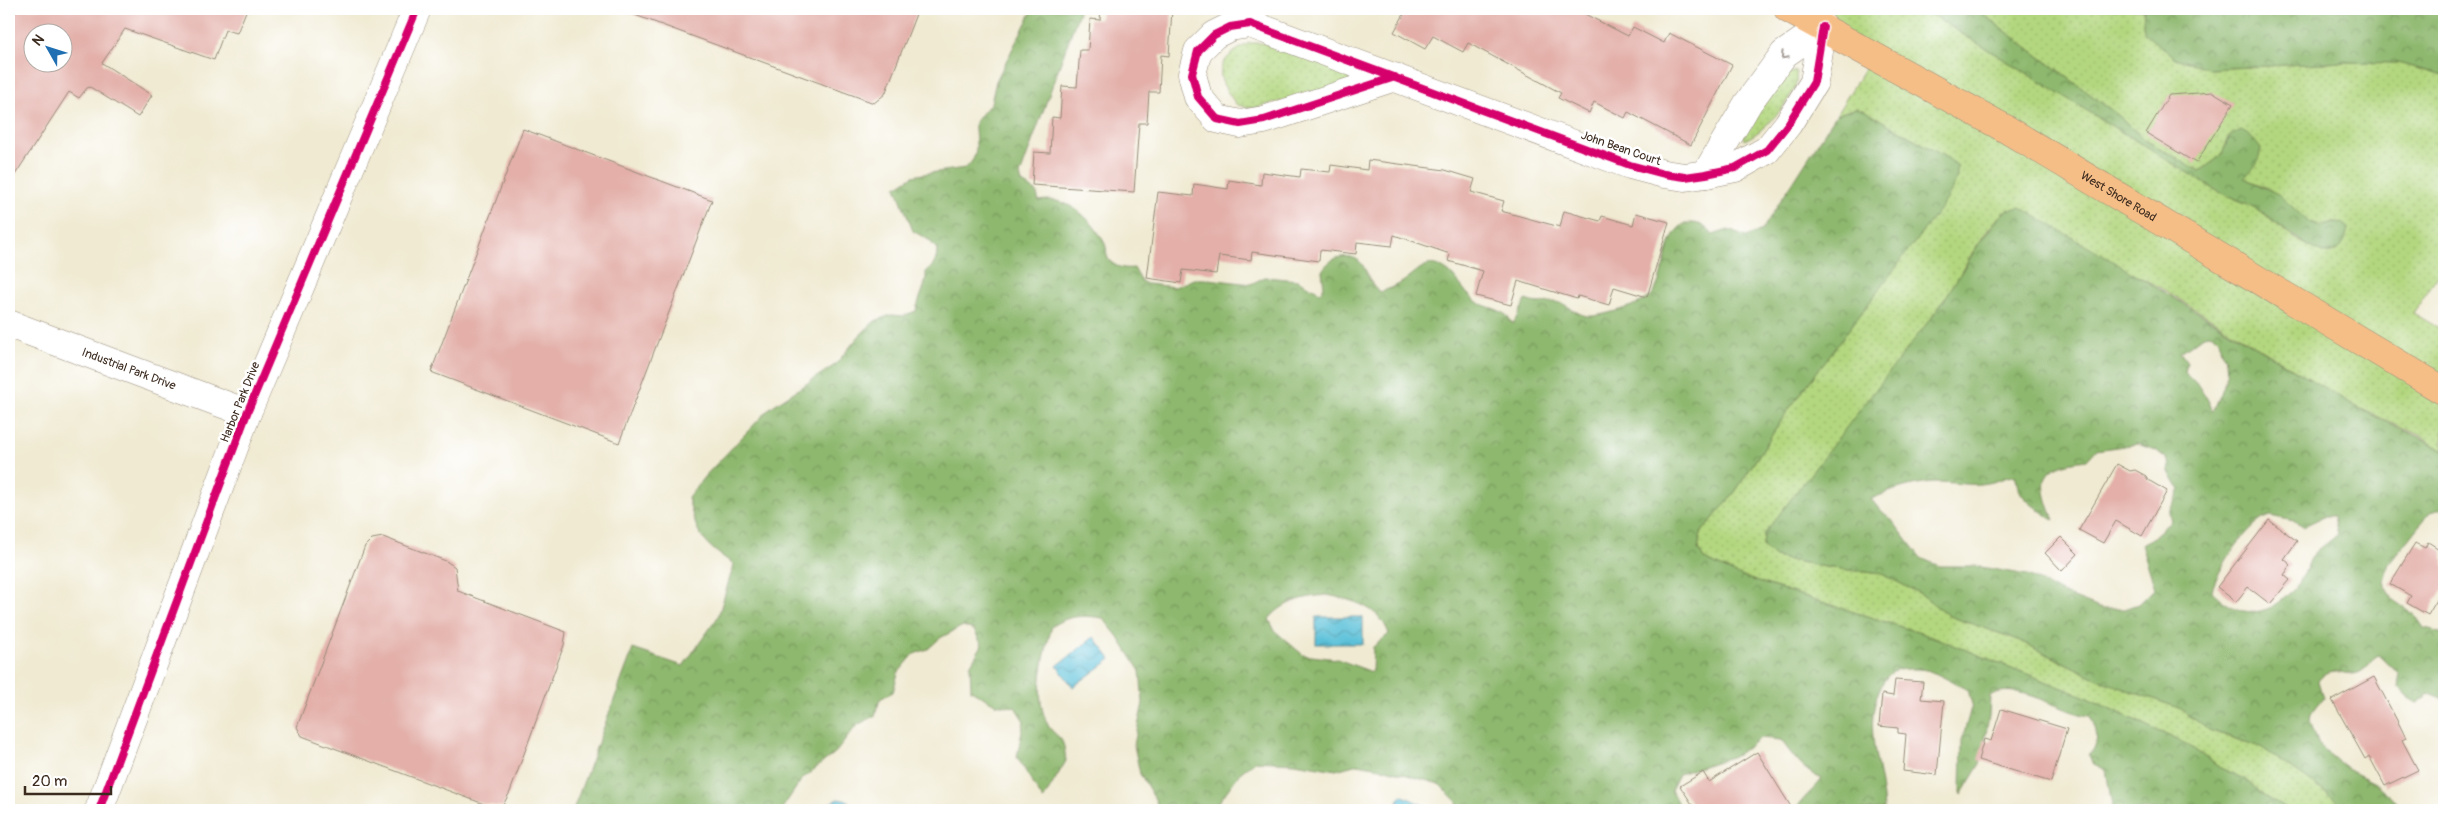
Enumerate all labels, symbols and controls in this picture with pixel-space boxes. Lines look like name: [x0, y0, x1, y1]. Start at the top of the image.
north arrow: [22, 22, 72, 72]
text: N: [29, 31, 48, 49]
one-way arrow: [1781, 51, 1790, 60]
street label: John Bean Court: [1579, 128, 1663, 169]
street label: West Shore Road: [2078, 168, 2159, 225]
street label: Industrial Park Drive: [80, 345, 178, 394]
street label: Harbor Park Drive: [217, 359, 264, 445]
scale bar: [25, 764, 111, 796]
text: 20 m: [32, 772, 67, 791]

